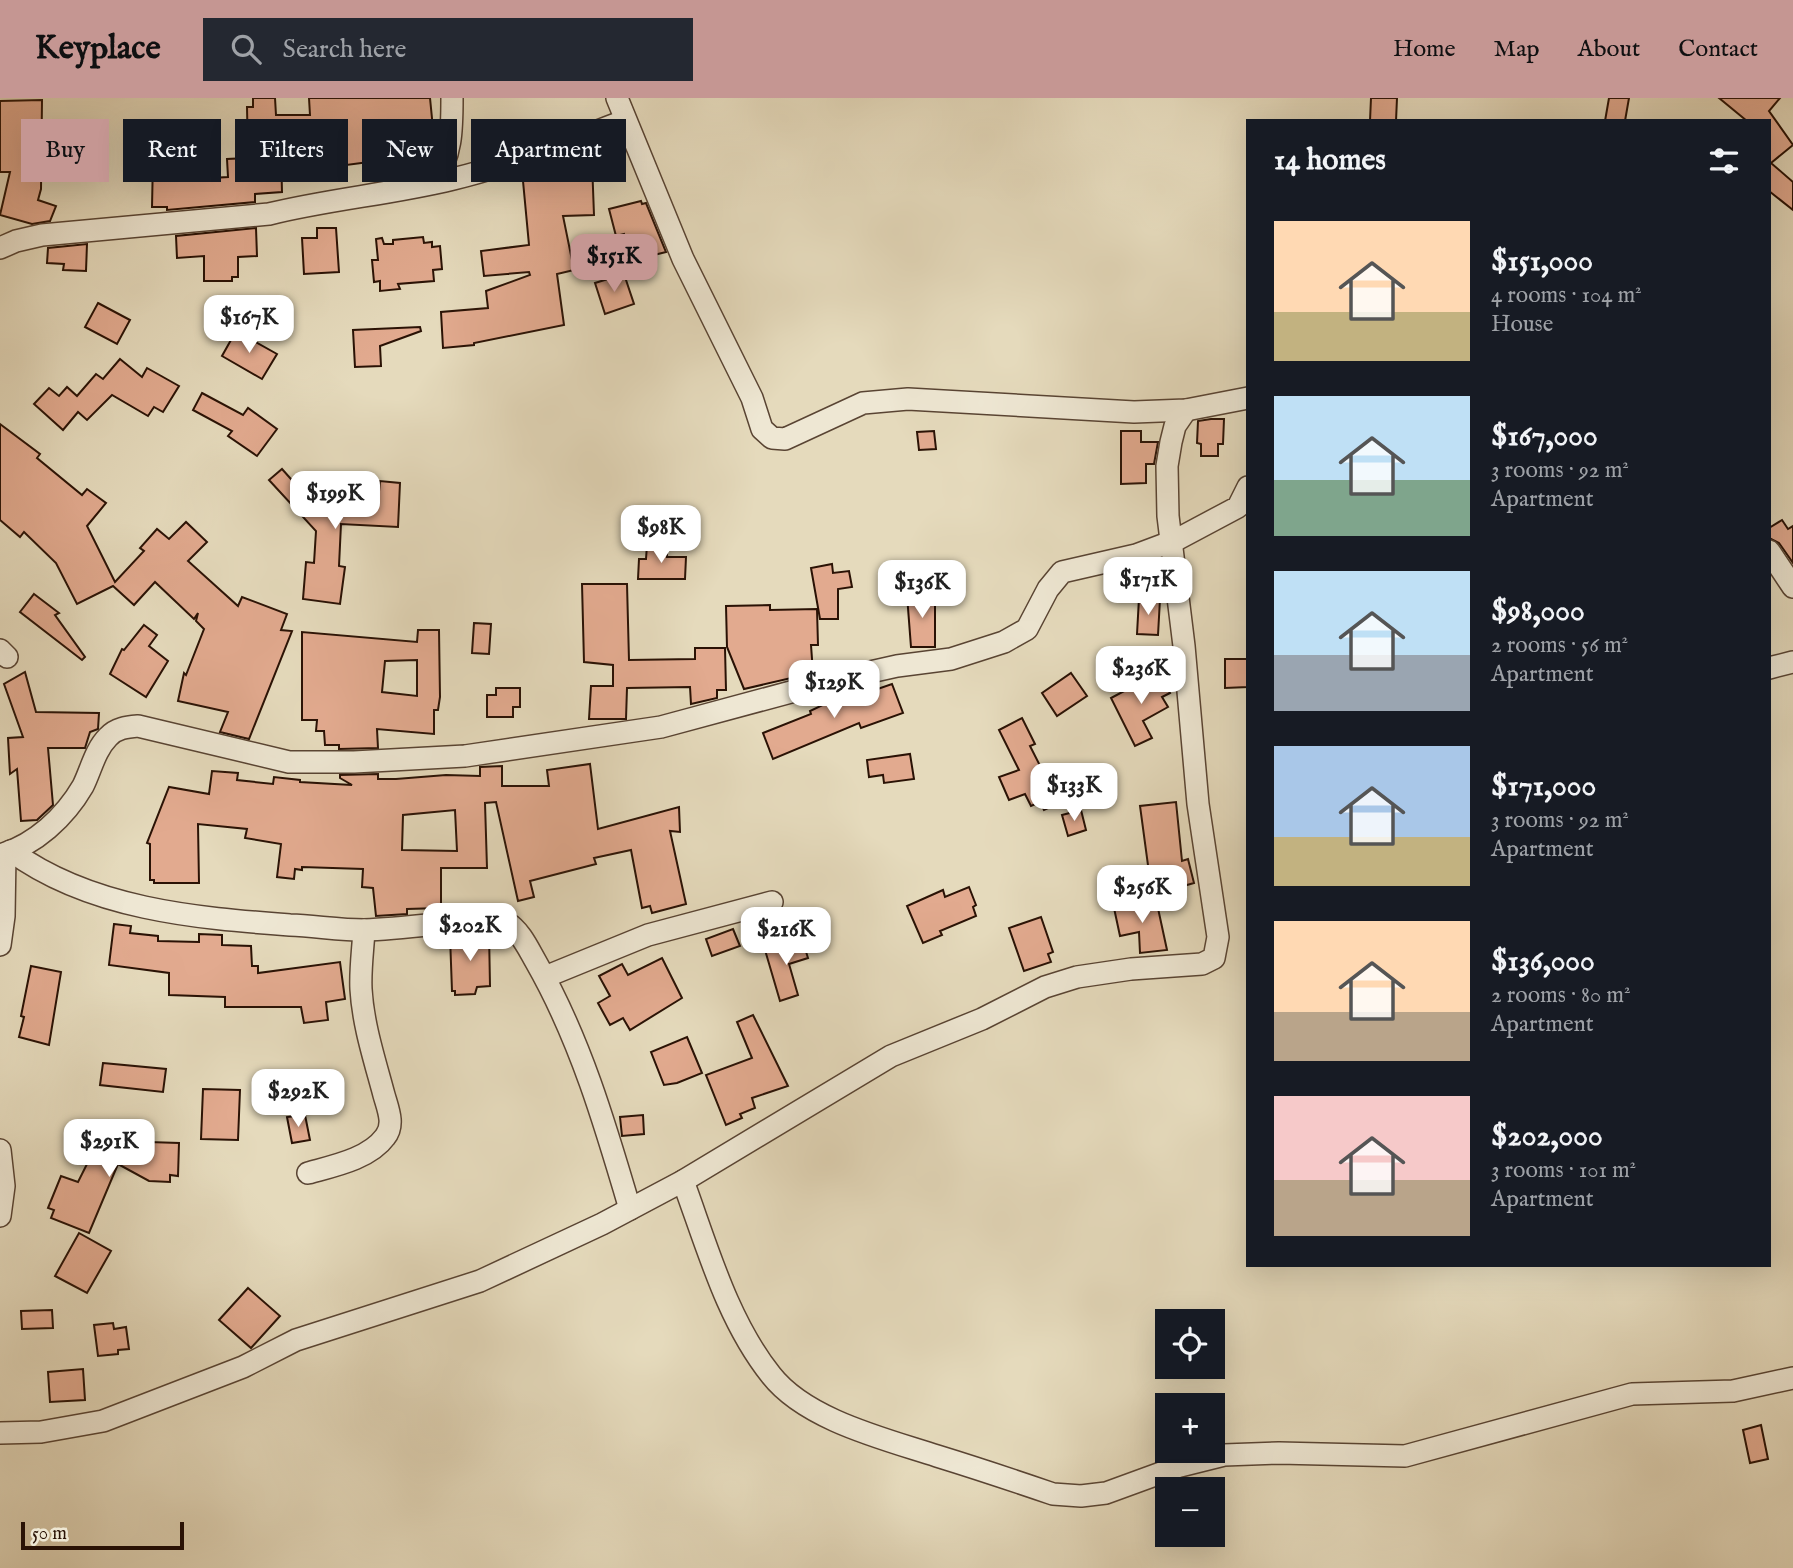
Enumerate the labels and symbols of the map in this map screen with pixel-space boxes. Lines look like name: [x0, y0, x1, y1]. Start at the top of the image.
pin: $151K: [565, 234, 663, 294]
pin: $167K: [200, 296, 298, 355]
pin: $199K: [286, 472, 384, 531]
pin: $98K: [620, 505, 702, 565]
pin: $171K: [1099, 558, 1197, 617]
pin: $136K: [873, 560, 971, 620]
pin: $236K: [1092, 646, 1190, 706]
pin: $129K: [785, 660, 883, 720]
pin: $133K: [1025, 764, 1123, 823]
pin: $256K: [1093, 866, 1191, 925]
pin: $202K: [421, 904, 519, 963]
pin: $216K: [737, 908, 835, 967]
pin: $292K: [249, 1070, 347, 1129]
pin: $291K: [60, 1119, 158, 1179]
scale bar: [21, 1519, 184, 1551]

